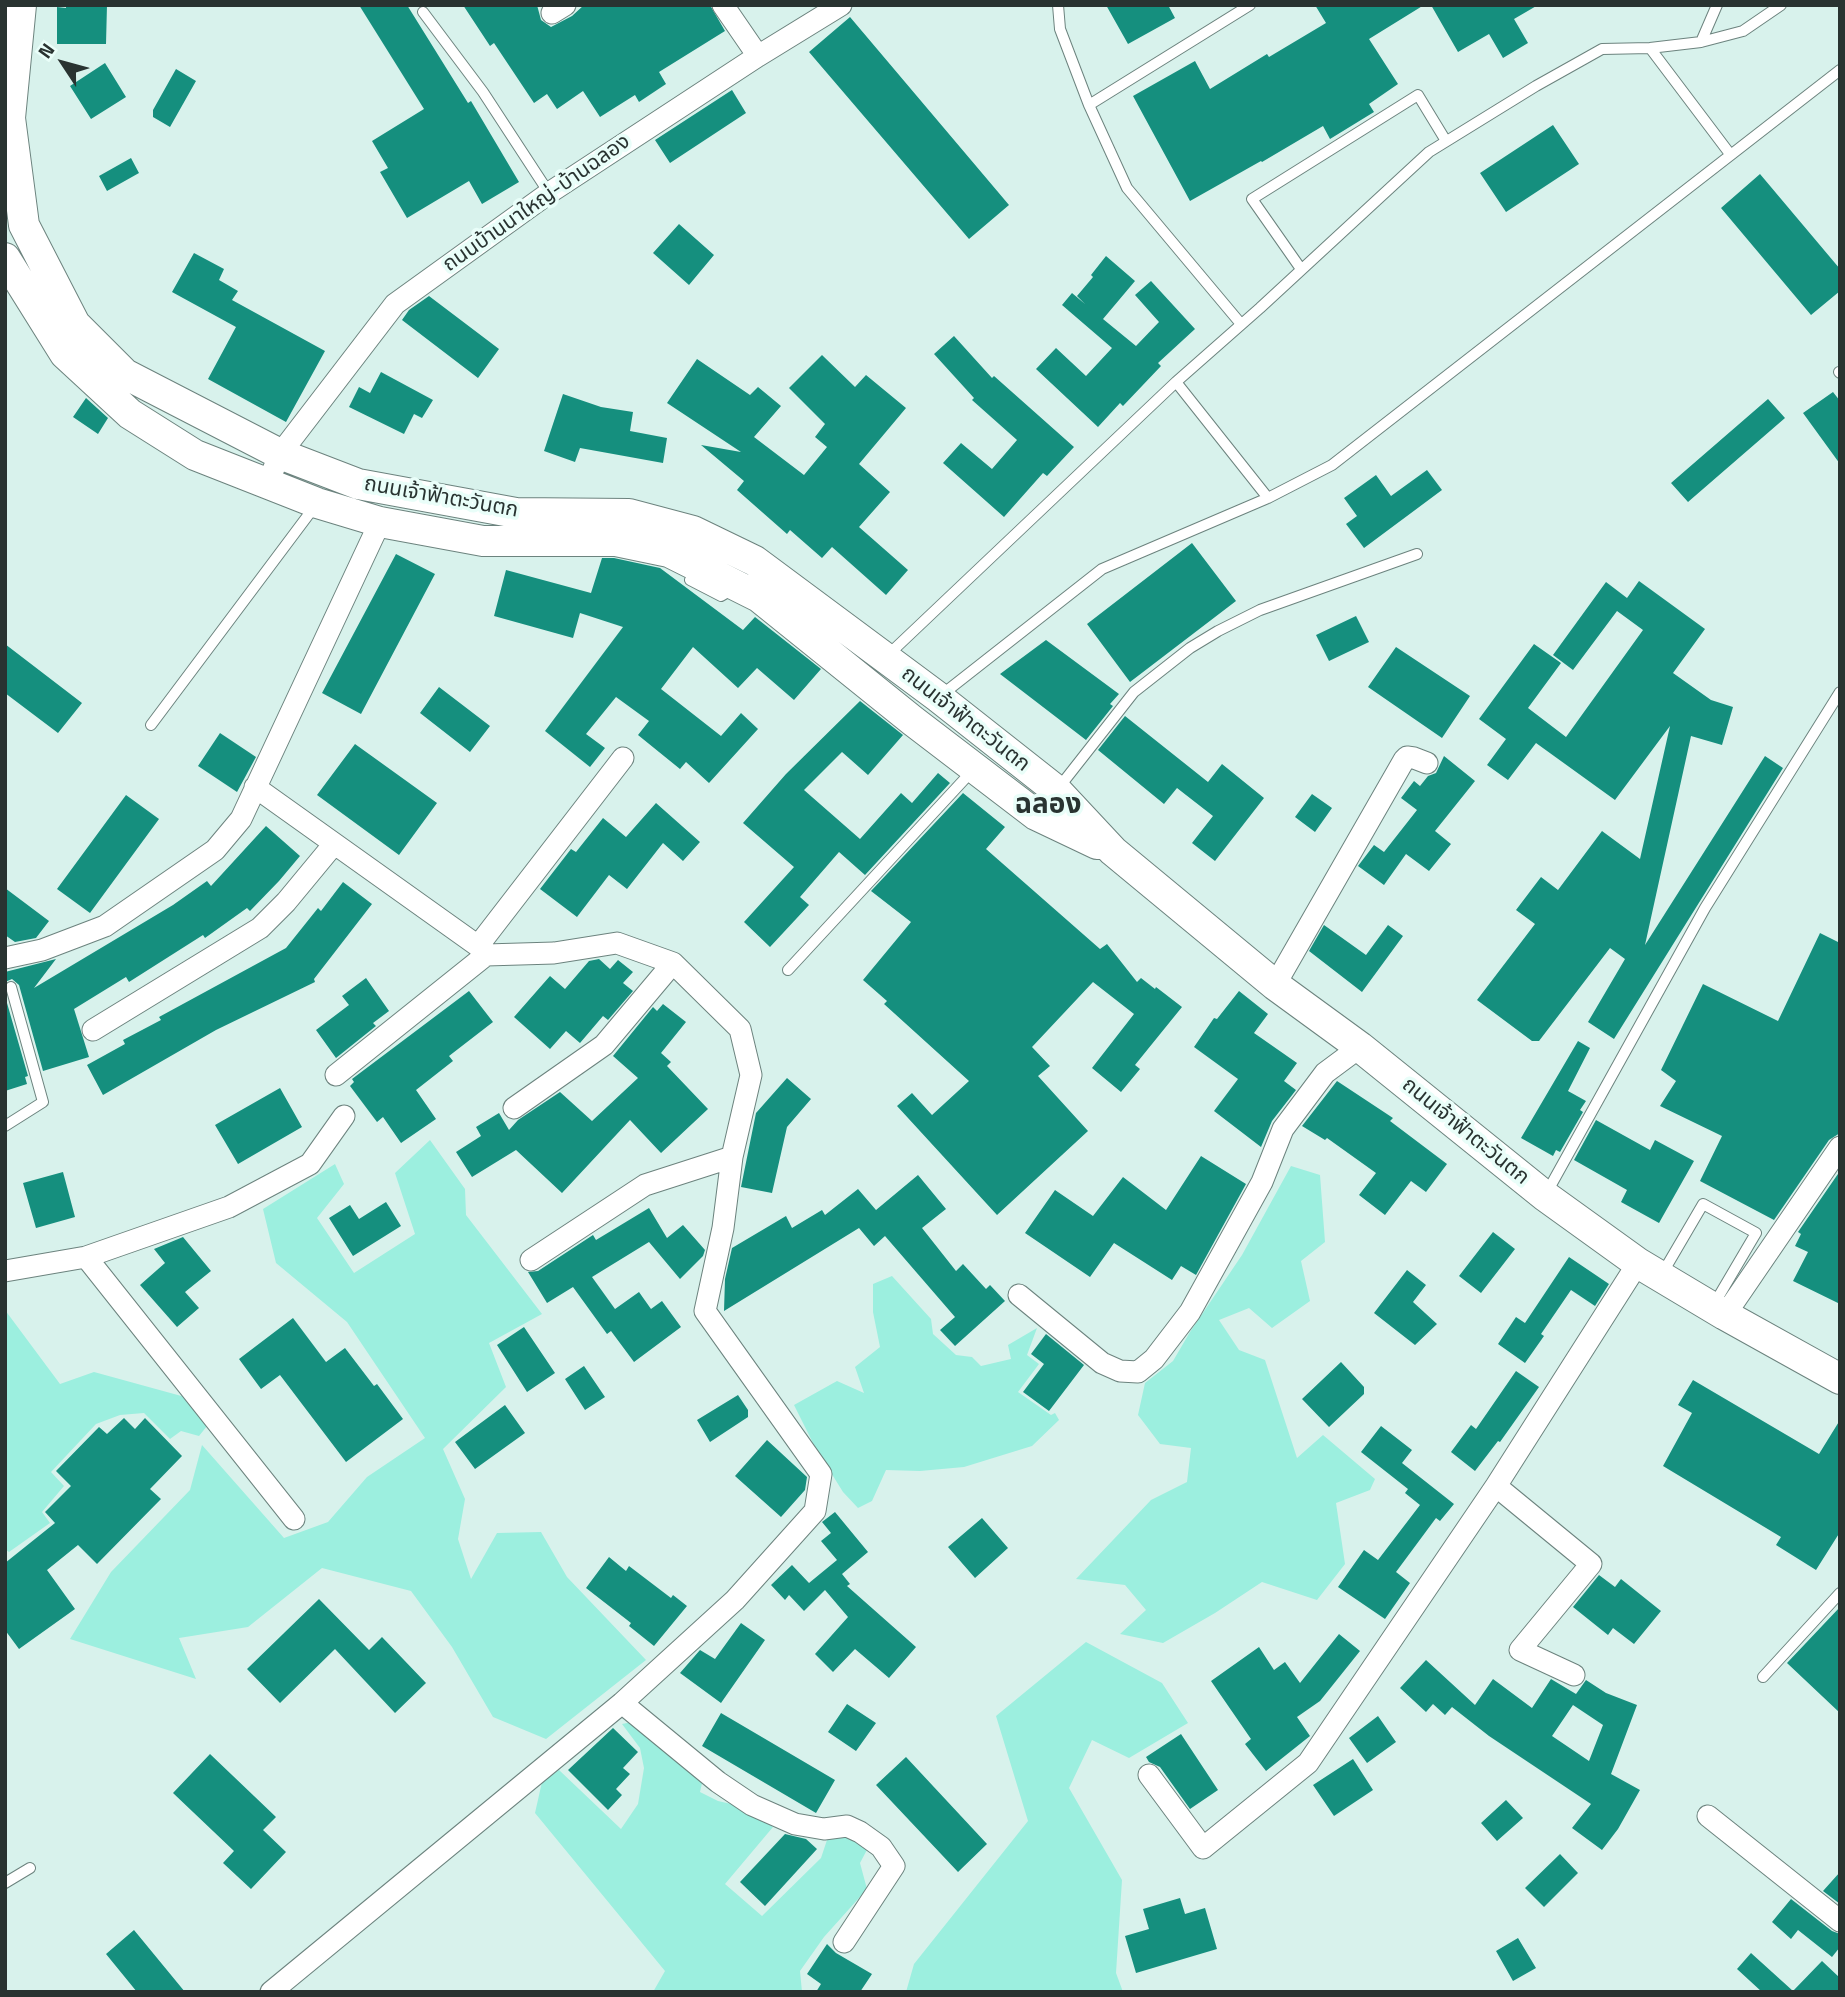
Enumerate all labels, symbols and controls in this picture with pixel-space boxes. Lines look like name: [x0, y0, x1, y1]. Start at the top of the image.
north arrow: [28, 28, 98, 98]
text: N: [30, 37, 61, 64]
street label: ถนนบ้านนาใหญ่-บ้านฉลอง: [439, 130, 635, 278]
street label: ถนนเจ้าฟ้าตะวันตก: [362, 472, 520, 524]
street label: ถนนเจ้าฟ้าตะวันตก: [896, 662, 1034, 778]
district label: ฉลอง: [1015, 789, 1081, 823]
street label: ถนนเจ้าฟ้าตะวันตก: [1396, 1073, 1534, 1191]

